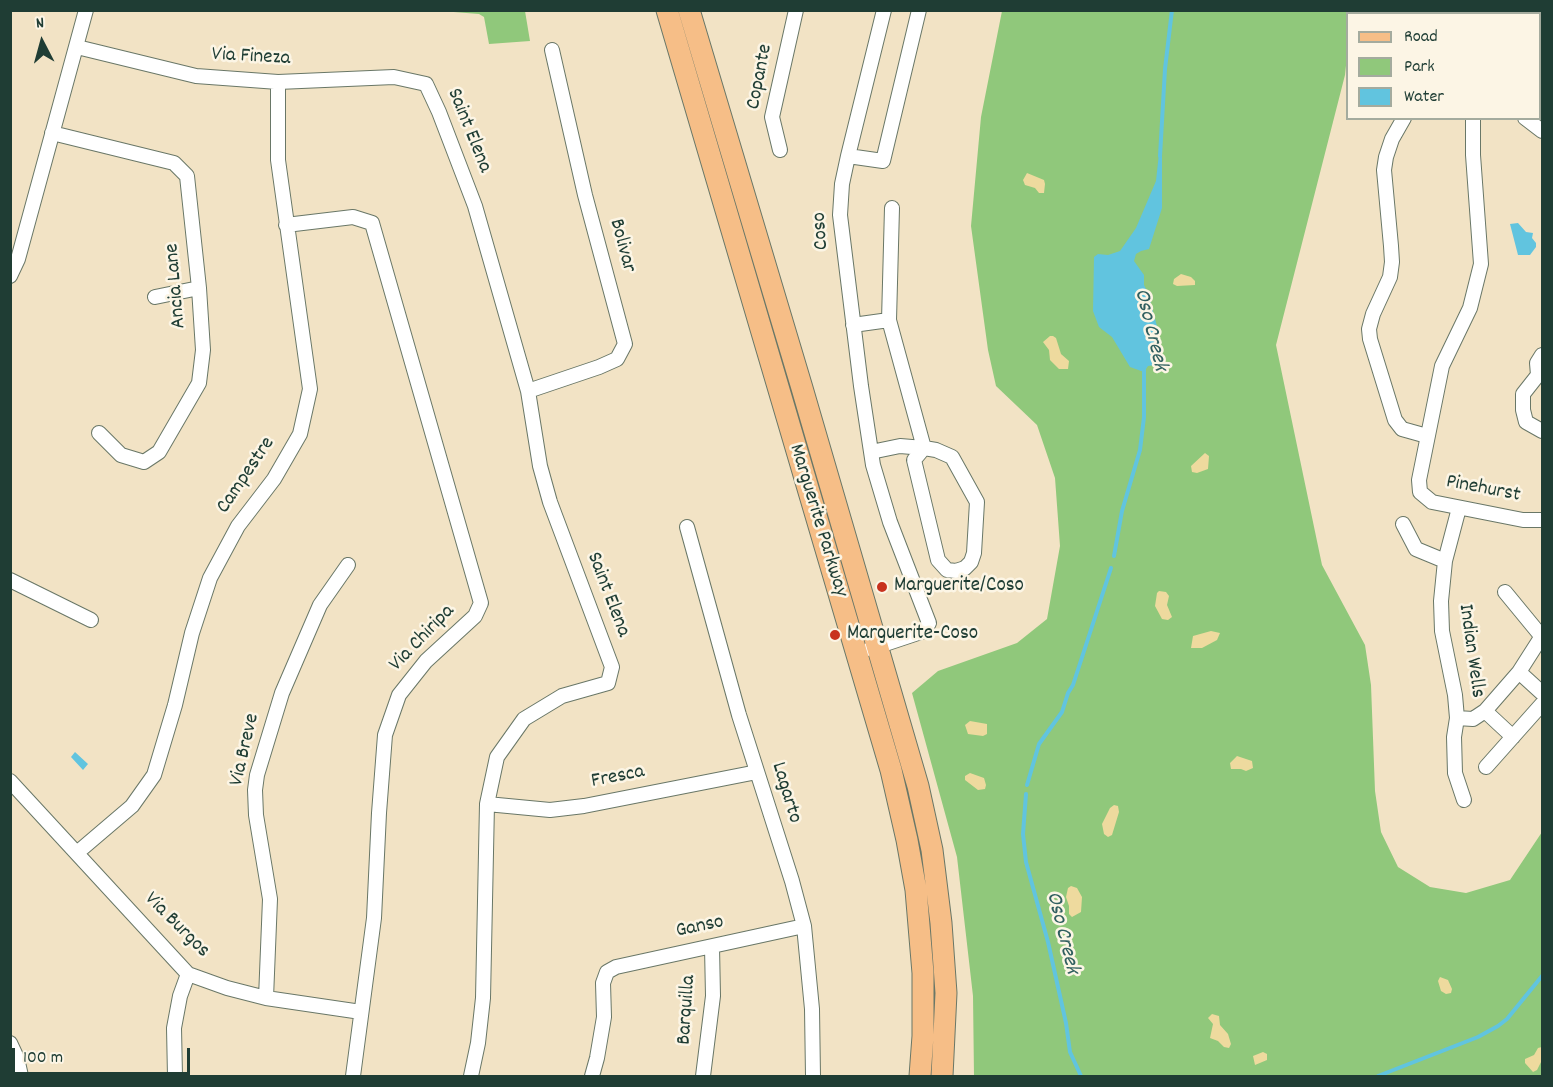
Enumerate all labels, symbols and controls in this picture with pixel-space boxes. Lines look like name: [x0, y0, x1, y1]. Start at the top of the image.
north arrow: [12, 12, 72, 72]
text: N: [35, 12, 45, 35]
legend: [1346, 12, 1541, 120]
text: Road: [1404, 25, 1438, 50]
street label: Copante: [742, 42, 780, 112]
street label: Via Fineza: [211, 43, 291, 73]
text: Park: [1404, 55, 1435, 80]
street label: Saint Elena: [440, 85, 496, 177]
text: Water: [1404, 85, 1444, 110]
street label: Coso: [808, 211, 836, 251]
street label: Bolivar: [602, 216, 640, 276]
street label: Ancia Lane: [161, 242, 193, 330]
water label: Oso Creek: [1126, 286, 1172, 374]
street label: Campestre: [212, 433, 282, 519]
street label: Marguerite Parkway: [782, 442, 852, 600]
street label: Pinehurst: [1444, 470, 1522, 510]
street label: Saint Elena: [579, 549, 635, 641]
place label: Marguerite/Coso: [894, 574, 1024, 600]
marker: Marguerite/Coso: [875, 580, 889, 594]
street label: Via Chiripa: [385, 600, 461, 678]
street label: Indian Wells: [1451, 603, 1489, 699]
place label: Marguerite-Coso: [847, 622, 978, 648]
marker: Marguerite-Coso: [828, 628, 842, 642]
street label: Via Breve: [225, 711, 267, 789]
street label: Lagarto: [764, 759, 806, 827]
street label: Fresca: [589, 761, 647, 795]
street label: Via Burgos: [138, 888, 214, 964]
water label: Oso Creek: [1038, 889, 1084, 977]
street label: Ganso: [674, 911, 726, 945]
street label: Barquilla: [673, 974, 703, 1046]
scale bar: [15, 1036, 194, 1074]
text: 100 m: [23, 1046, 63, 1071]

